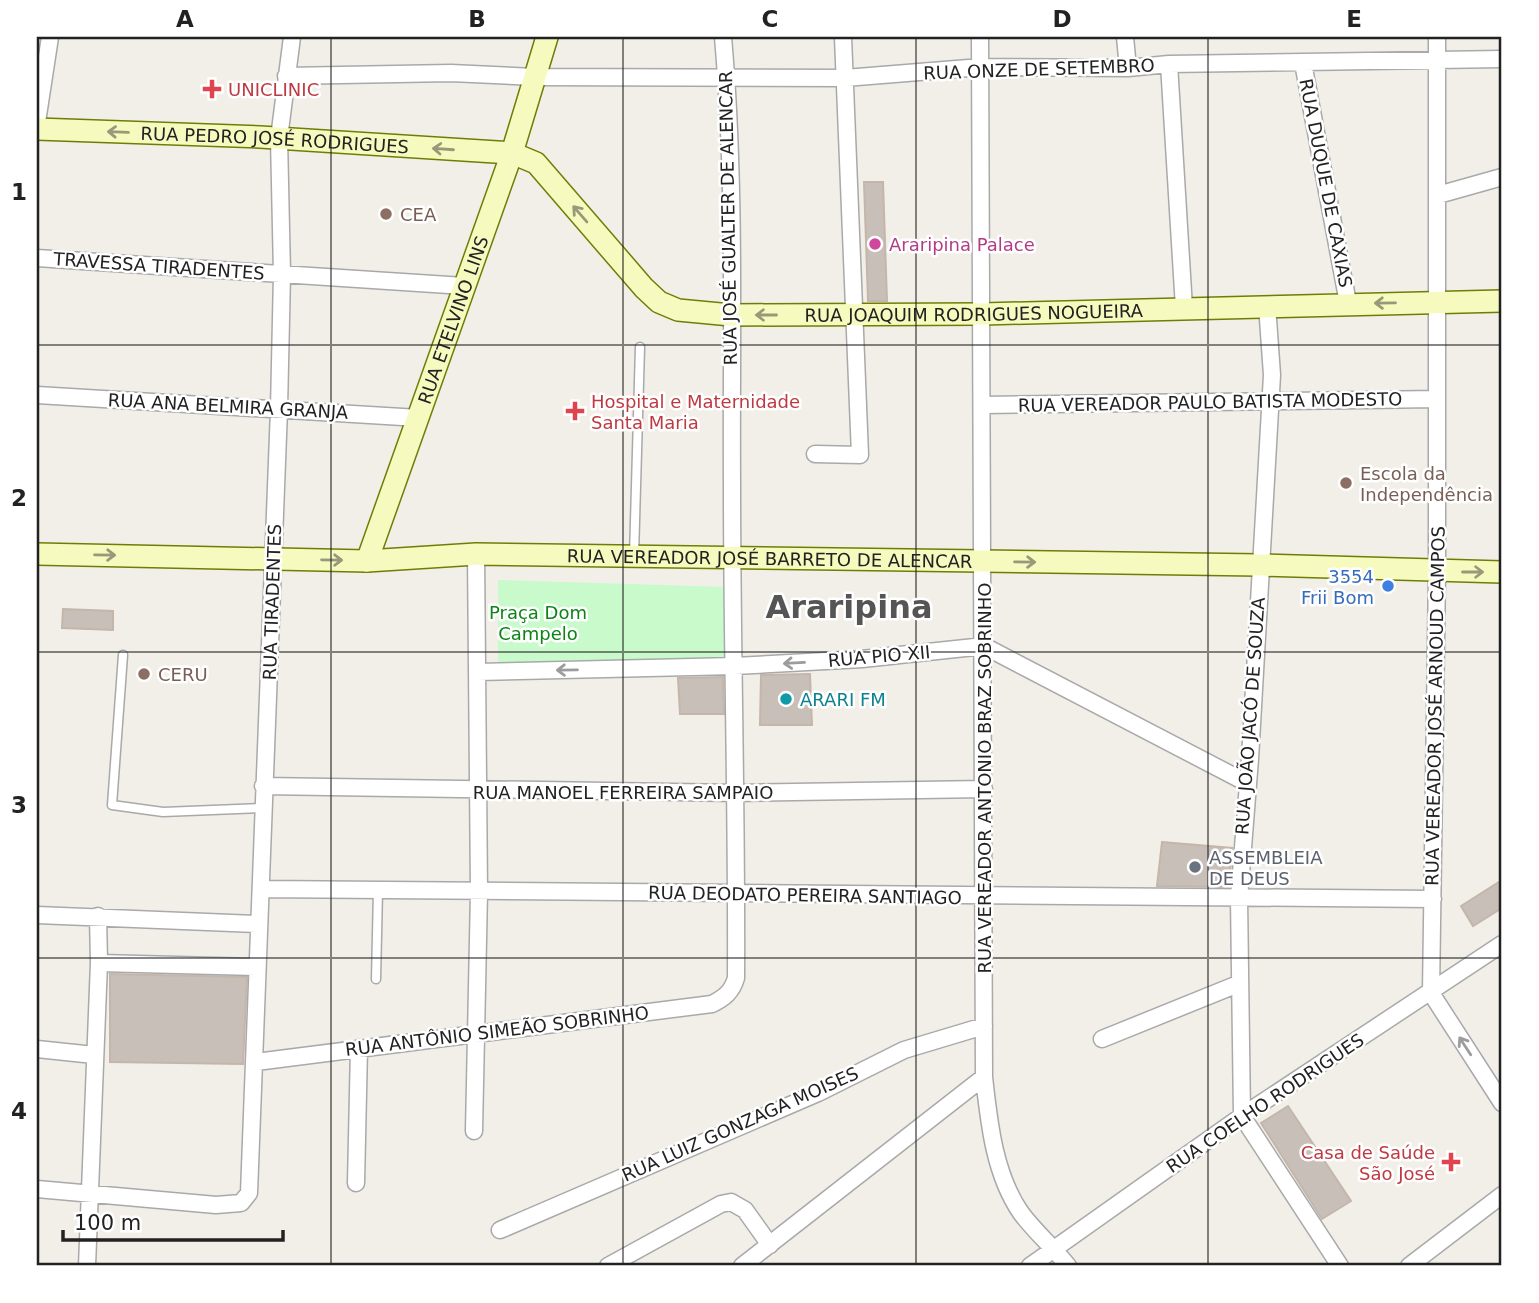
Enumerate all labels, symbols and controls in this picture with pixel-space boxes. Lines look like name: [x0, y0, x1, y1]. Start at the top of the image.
text: A: [176, 6, 194, 32]
text: B: [468, 6, 486, 32]
text: C: [762, 6, 778, 32]
text: D: [1052, 6, 1072, 32]
text: E: [1346, 6, 1362, 32]
street label: RUA ONZE DE SETEMBRO: [923, 54, 1155, 84]
street label: RUA JOSÉ GUALTER DE ALENCAR: [715, 70, 741, 366]
street label: RUA DUQUE DE CAXIAS: [1295, 77, 1357, 289]
marker: UNICLINIC: [202, 79, 222, 99]
place label: UNICLINIC: [228, 79, 319, 100]
street label: RUA PEDRO JOSÉ RODRIGUES: [140, 122, 410, 157]
one-way arrow: [107, 125, 130, 138]
one-way arrow: [433, 142, 455, 155]
text: 1: [11, 179, 27, 205]
place label: CEA: [400, 204, 437, 225]
one-way arrow: [572, 205, 588, 223]
marker: CEA: [378, 206, 394, 222]
street label: RUA ETELVINO LINS: [413, 233, 492, 407]
place label: Araripina Palace: [889, 234, 1035, 255]
marker: Araripina Palace: [867, 236, 883, 252]
street label: TRAVESSA TIRADENTES: [52, 248, 265, 284]
one-way arrow: [1374, 296, 1397, 309]
street label: RUA JOAQUIM RODRIGUES NOGUEIRA: [804, 299, 1144, 325]
one-way arrow: [754, 308, 777, 322]
street label: RUA VEREADOR PAULO BATISTA MODESTO: [1018, 388, 1402, 416]
street label: RUA ANA BELMIRA GRANJA: [107, 389, 349, 423]
place label: Hospital e Maternidade Santa Maria: [591, 391, 800, 433]
marker: Hospital e Maternidade Santa Maria: [565, 401, 585, 421]
place label: Escola da Independência: [1360, 463, 1493, 505]
marker: Escola da Independência: [1338, 475, 1354, 491]
text: 2: [11, 485, 27, 511]
street label: RUA TIRADENTES: [259, 523, 285, 681]
street label: RUA VEREADOR JOSÉ ARNOUD CAMPOS: [1421, 526, 1449, 886]
street label: RUA VEREADOR JOSÉ BARRETO DE ALENCAR: [567, 545, 973, 571]
one-way arrow: [93, 548, 116, 562]
one-way arrow: [321, 553, 344, 566]
one-way arrow: [1013, 555, 1036, 569]
one-way arrow: [1461, 565, 1484, 579]
place label: 3554 Frii Bom: [1301, 566, 1374, 608]
marker: 3554 Frii Bom: [1380, 578, 1396, 594]
street label: RUA VEREADOR ANTONIO BRAZ SOBRINHO: [974, 583, 995, 973]
district label: Araripina: [765, 588, 933, 626]
street label: RUA JOÃO JACÓ DE SOUZA: [1231, 596, 1269, 836]
park label: Praça Dom Campelo: [489, 602, 587, 644]
street label: RUA PIO XII: [827, 641, 931, 671]
one-way arrow: [783, 656, 806, 669]
place label: CERU: [158, 664, 208, 685]
one-way arrow: [556, 664, 579, 677]
marker: CERU: [136, 666, 152, 682]
place label: ARARI FM: [800, 689, 886, 710]
marker: ARARI FM: [778, 691, 794, 707]
street label: RUA MANOEL FERREIRA SAMPAIO: [473, 782, 773, 803]
text: 3: [11, 792, 27, 818]
place label: ASSEMBLEIA DE DEUS: [1209, 847, 1323, 889]
marker: ASSEMBLEIA DE DEUS: [1187, 859, 1203, 875]
street label: RUA DEODATO PEREIRA SANTIAGO: [648, 882, 962, 908]
street label: RUA ANTÔNIO SIMEÃO SOBRINHO: [344, 1002, 650, 1060]
street label: RUA COELHO RODRIGUES: [1162, 1029, 1368, 1177]
one-way arrow: [1458, 1037, 1473, 1056]
street label: RUA LUIZ GONZAGA MOISES: [619, 1062, 861, 1186]
text: 4: [11, 1098, 27, 1124]
place label: Casa de Saúde São José: [1301, 1142, 1435, 1184]
marker: Casa de Saúde São José: [1441, 1152, 1461, 1172]
scale bar: [63, 1198, 284, 1242]
text: 100 m: [74, 1211, 141, 1235]

